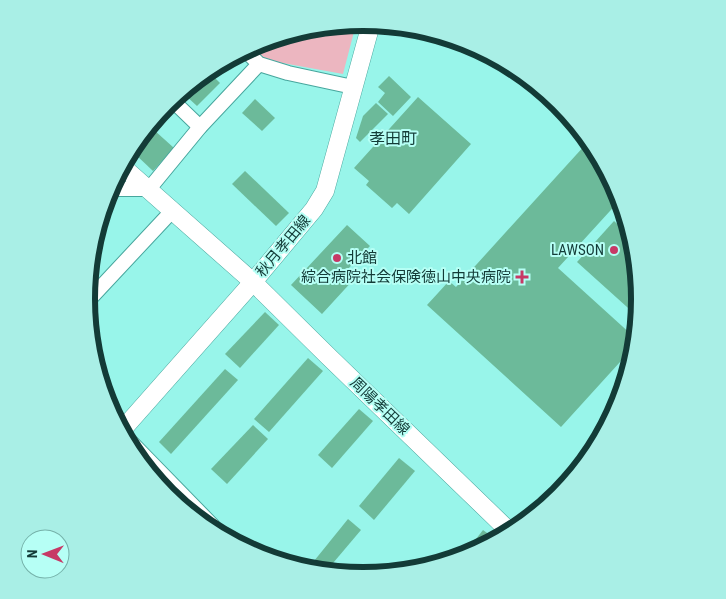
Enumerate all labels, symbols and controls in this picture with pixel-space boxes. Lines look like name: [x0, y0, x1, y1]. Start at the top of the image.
district label: 孝田町: [369, 129, 417, 148]
street label: 秋月孝田線: [252, 211, 314, 281]
place label: LAWSON: [551, 241, 604, 259]
marker: LAWSON: [608, 244, 620, 256]
place label: 北館: [347, 249, 377, 267]
marker: 北館: [331, 252, 343, 264]
place label: 綜合病院社会保険徳山中央病院: [301, 268, 511, 286]
marker: 綜合病院社会保険徳山中央病院: [515, 270, 529, 284]
street label: 周陽孝田線: [347, 373, 413, 439]
north arrow: [20, 529, 70, 579]
text: N: [24, 549, 40, 558]

